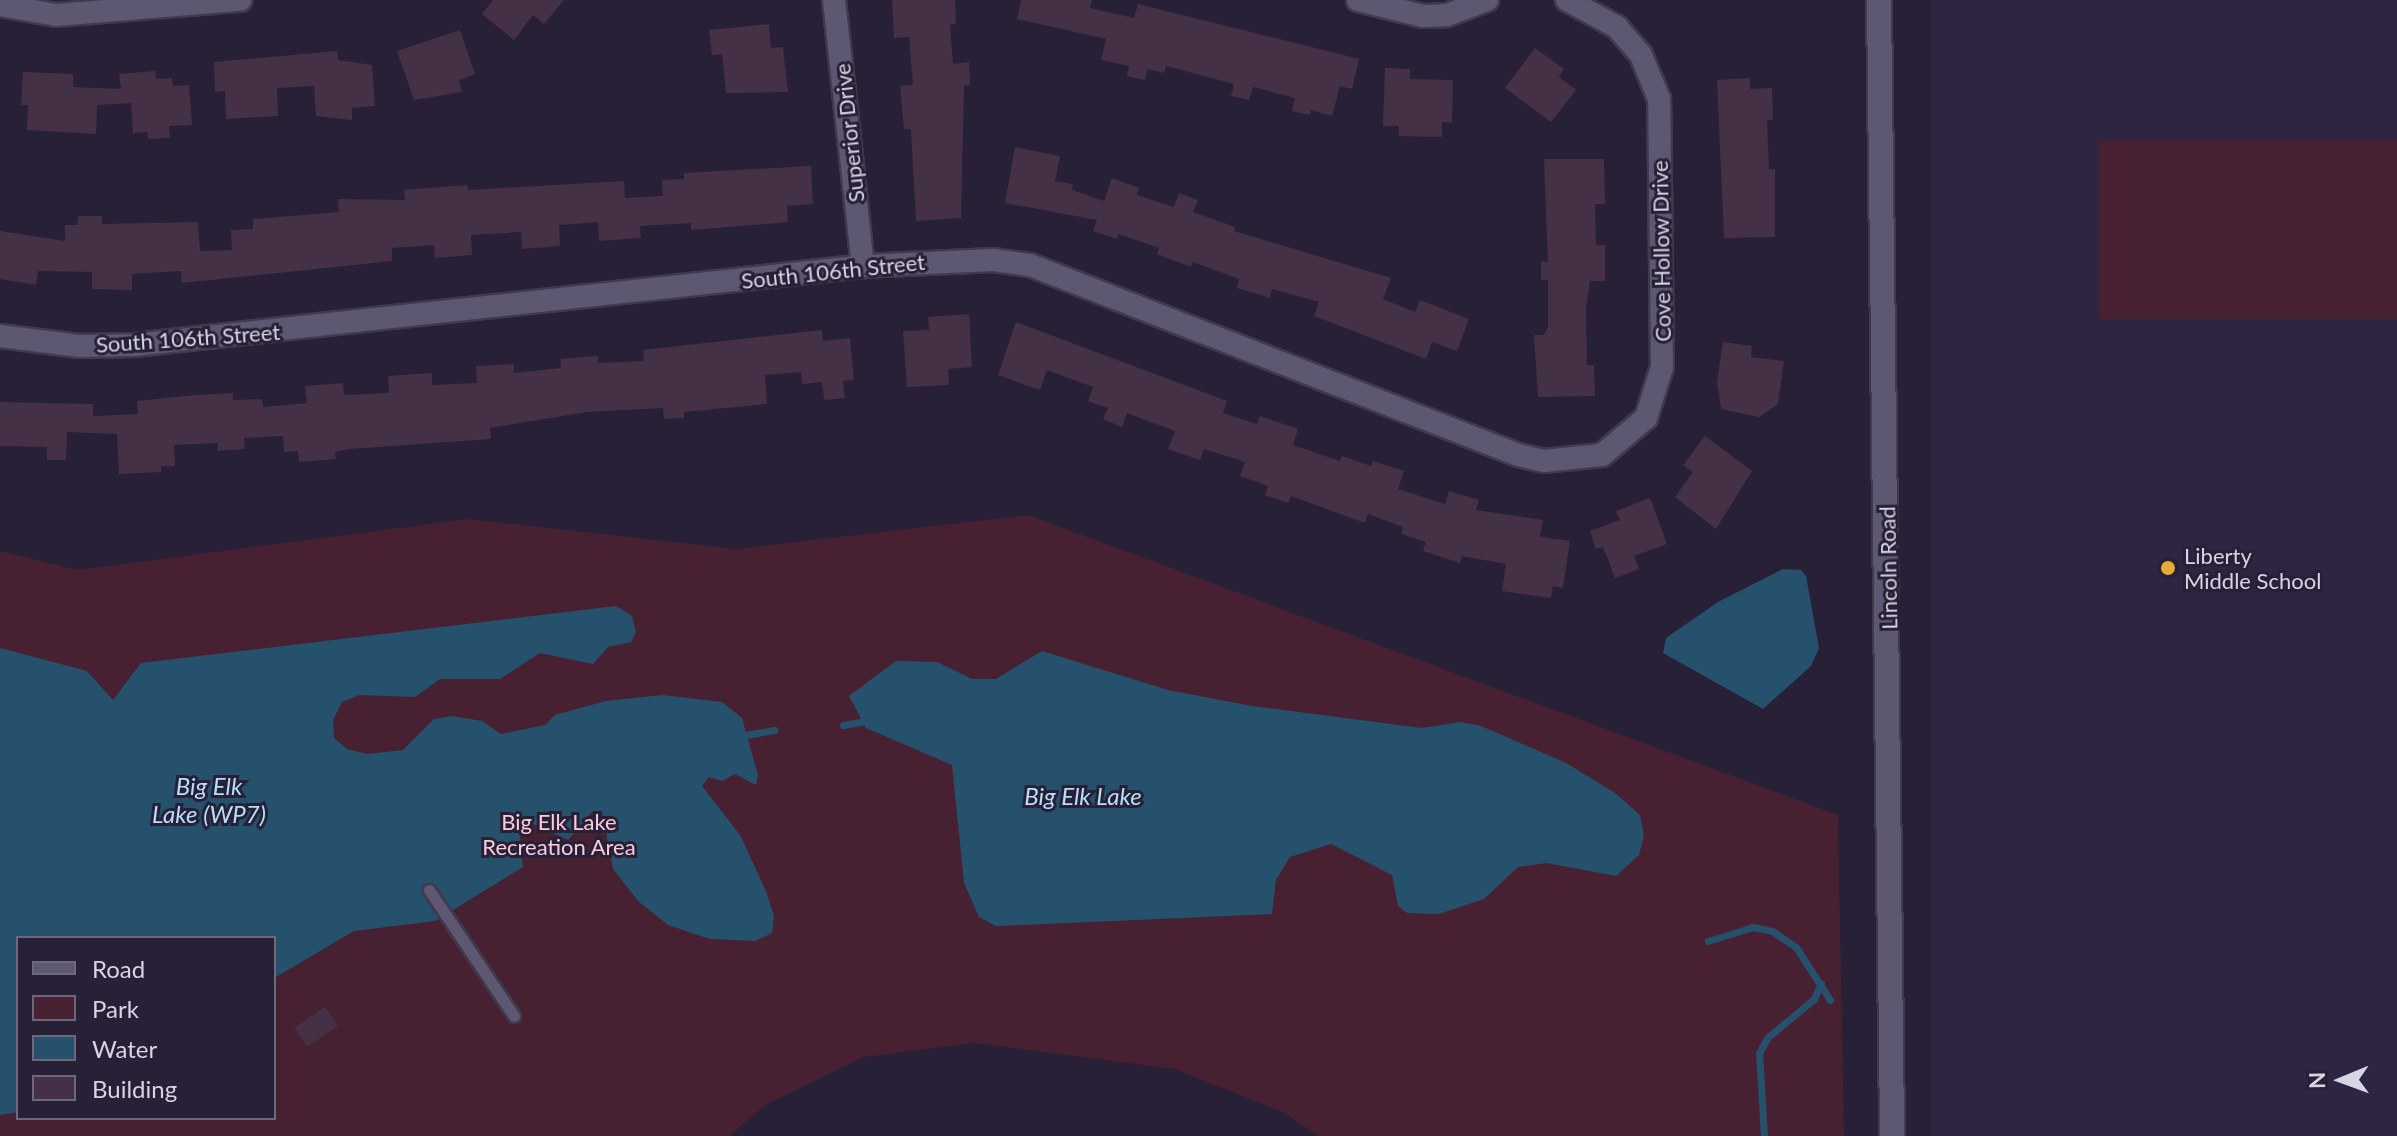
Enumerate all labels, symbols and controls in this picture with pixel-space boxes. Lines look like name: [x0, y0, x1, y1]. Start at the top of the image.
street label: Superior Drive: [829, 62, 869, 204]
street label: Cove Hollow Drive: [1646, 160, 1676, 342]
street label: South 106th Street: [740, 248, 926, 294]
street label: South 106th Street: [95, 318, 281, 358]
street label: Lincoln Road: [1874, 506, 1902, 630]
place label: Liberty Middle School: [2184, 542, 2321, 594]
marker: Liberty Middle School: [2159, 559, 2177, 577]
water label: Big Elk Lake (WP7): [152, 772, 266, 828]
water label: Big Elk Lake: [1024, 782, 1142, 810]
park label: Big Elk Lake Recreation Area: [482, 808, 636, 860]
legend: [16, 936, 276, 1120]
text: Road: [92, 954, 145, 983]
text: Park: [92, 994, 139, 1023]
text: Water: [92, 1034, 157, 1063]
north arrow: [2301, 1040, 2381, 1120]
text: N: [2303, 1072, 2330, 1089]
text: Building: [92, 1074, 177, 1103]

